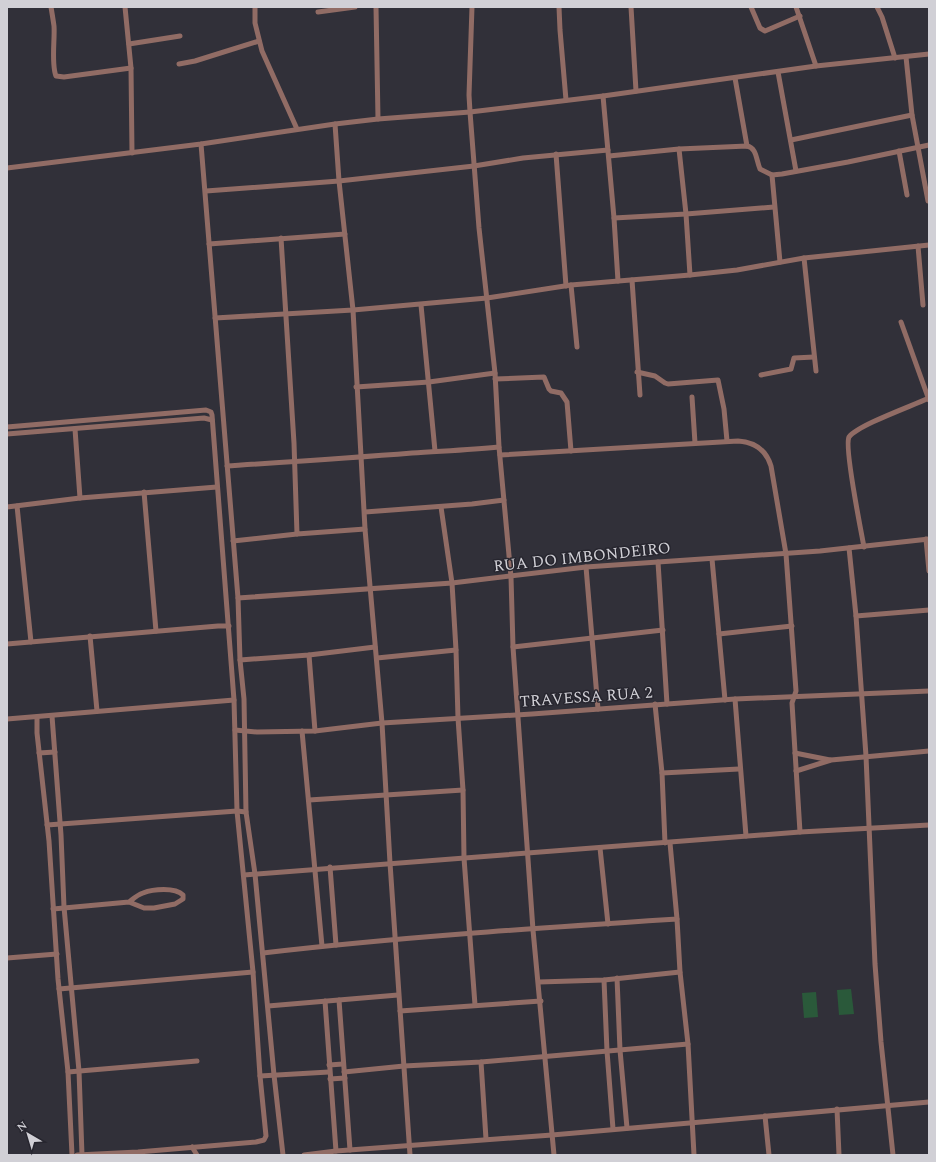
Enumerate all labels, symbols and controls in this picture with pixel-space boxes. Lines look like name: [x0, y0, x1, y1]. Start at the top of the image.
street label: RUA DO IMBONDEIRO: [492, 536, 672, 578]
street label: TRAVESSA RUA 2: [518, 680, 654, 714]
north arrow: [8, 1114, 48, 1154]
text: N: [13, 1117, 31, 1136]

